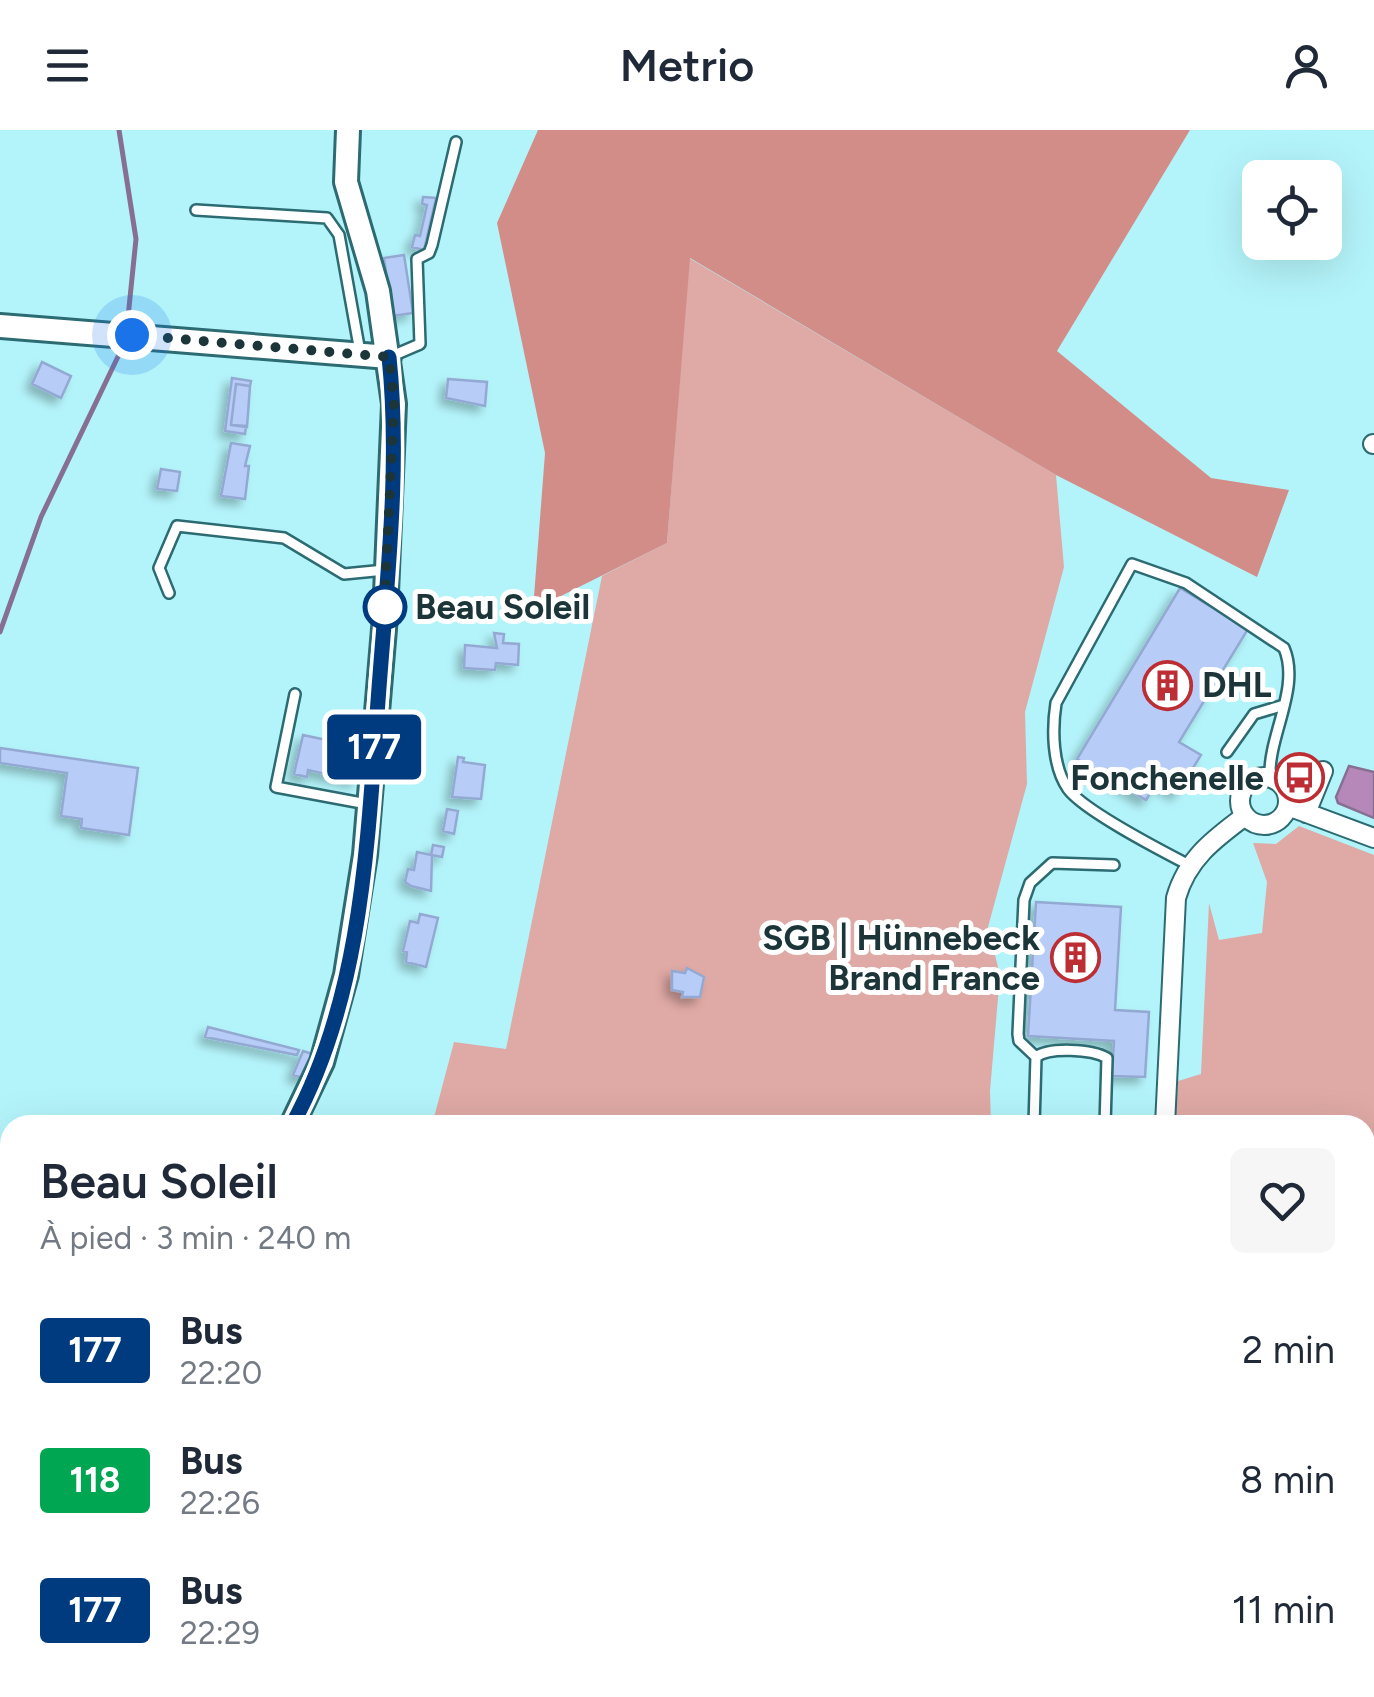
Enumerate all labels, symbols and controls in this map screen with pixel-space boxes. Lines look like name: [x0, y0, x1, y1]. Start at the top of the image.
icon: menu: [40, 38, 95, 93]
text: Metrio: [620, 38, 754, 92]
icon: person: [1279, 38, 1334, 93]
map controls: [1242, 160, 1342, 260]
button: locate: [1242, 160, 1342, 260]
your location: [107, 310, 157, 360]
marker: Beau Soleil: [364, 586, 406, 628]
place label: Beau Soleil: [415, 586, 590, 628]
building icon: DHL: [1141, 659, 1193, 711]
place label: DHL: [1202, 664, 1272, 706]
line badge: 177: [316, 714, 432, 780]
text: 177: [347, 726, 401, 768]
bus stop icon: Fonchenelle: [1273, 752, 1325, 804]
place label: Fonchenelle: [1070, 757, 1264, 799]
place label: SGB | Hünnebeck Brand France: [762, 917, 1040, 999]
building icon: SGB | Hünnebeck Brand France: [1049, 932, 1101, 984]
button: heart: [1230, 1148, 1335, 1253]
text: Beau Soleil: [40, 1152, 278, 1210]
text: À pied · 3 min · 240 m: [40, 1219, 351, 1257]
text: Bus: [180, 1308, 243, 1354]
text: 2 min: [1242, 1327, 1335, 1373]
text: 177: [68, 1329, 122, 1371]
text: 22:20: [180, 1354, 262, 1392]
text: Bus: [180, 1438, 243, 1484]
text: 8 min: [1240, 1457, 1335, 1503]
text: 118: [70, 1459, 120, 1501]
text: 22:26: [180, 1484, 260, 1522]
text: Bus: [180, 1568, 243, 1614]
text: 11 min: [1232, 1587, 1335, 1633]
text: 177: [68, 1589, 122, 1631]
text: 22:29: [180, 1614, 260, 1652]

